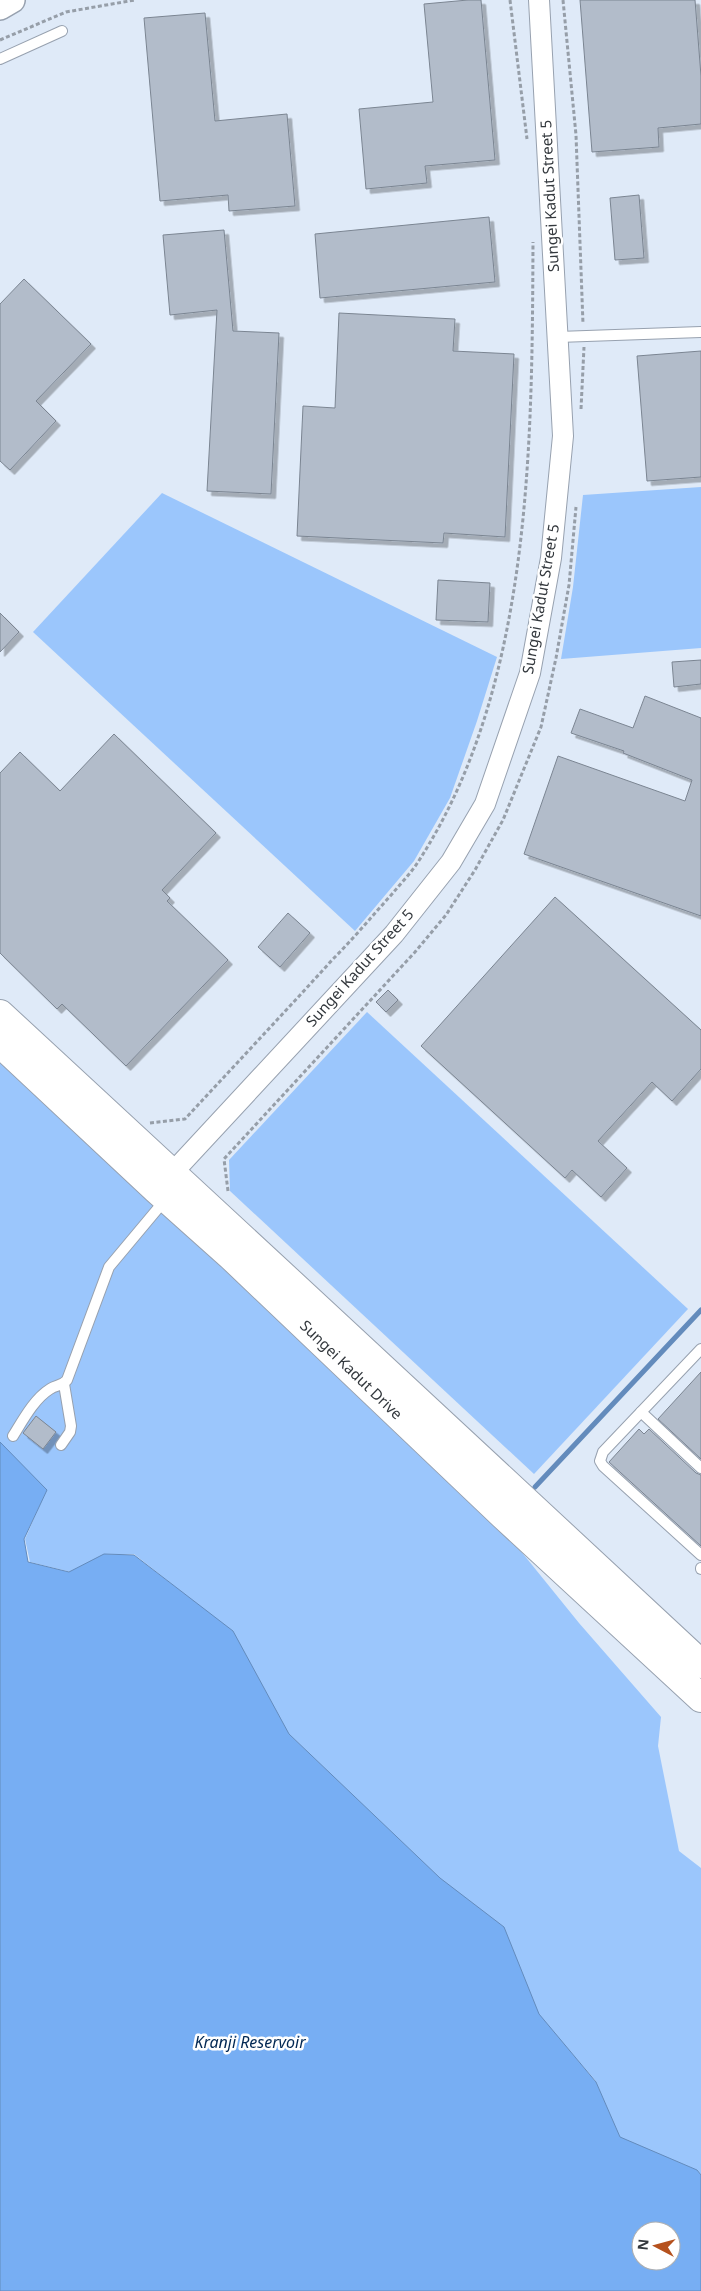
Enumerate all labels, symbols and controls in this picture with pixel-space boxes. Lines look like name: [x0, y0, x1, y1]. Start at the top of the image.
street label: Sungei Kadut Street 5: [535, 120, 563, 273]
street label: Sungei Kadut Street 5: [517, 522, 563, 675]
street label: Sungei Kadut Street 5: [301, 904, 418, 1031]
street label: Sungei Kadut Drive: [296, 1315, 407, 1423]
water label: Kranji Reservoir: [194, 2031, 306, 2053]
north arrow: [631, 2221, 681, 2271]
text: N: [633, 2238, 653, 2251]

